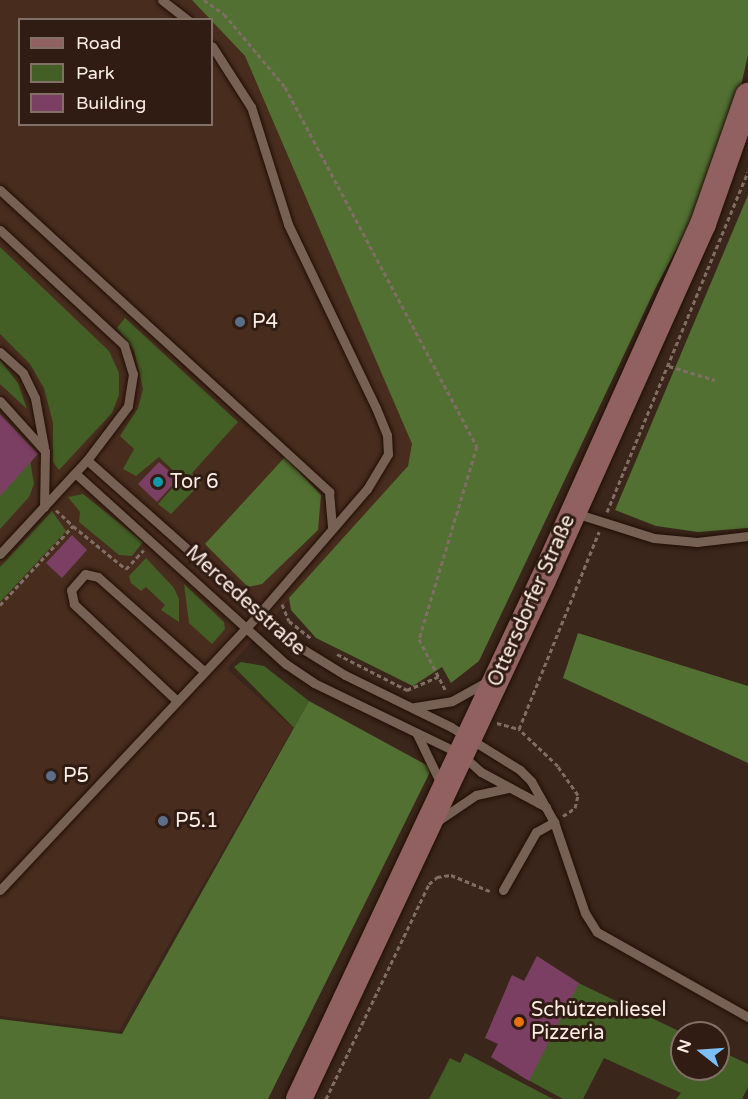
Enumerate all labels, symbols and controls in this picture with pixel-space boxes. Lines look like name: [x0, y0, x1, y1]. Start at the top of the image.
legend: [18, 18, 213, 126]
text: Road: [76, 32, 121, 54]
text: Park: [76, 62, 114, 84]
text: Building: [76, 92, 146, 114]
place label: P4: [252, 310, 278, 334]
marker: P4: [233, 315, 247, 329]
place label: Tor 6: [170, 470, 218, 494]
marker: Tor 6: [151, 475, 165, 489]
street label: Ottersdorfer Straße: [483, 511, 581, 691]
street label: Mercedesstraße: [180, 541, 310, 661]
place label: P5: [63, 764, 89, 788]
marker: P5: [44, 769, 58, 783]
place label: P5.1: [175, 809, 219, 833]
marker: P5.1: [156, 814, 170, 828]
place label: Schützenliesel Pizzeria: [531, 999, 667, 1046]
marker: Schützenliesel Pizzeria: [512, 1015, 526, 1029]
north arrow: [670, 1021, 730, 1081]
text: N: [673, 1037, 696, 1055]

